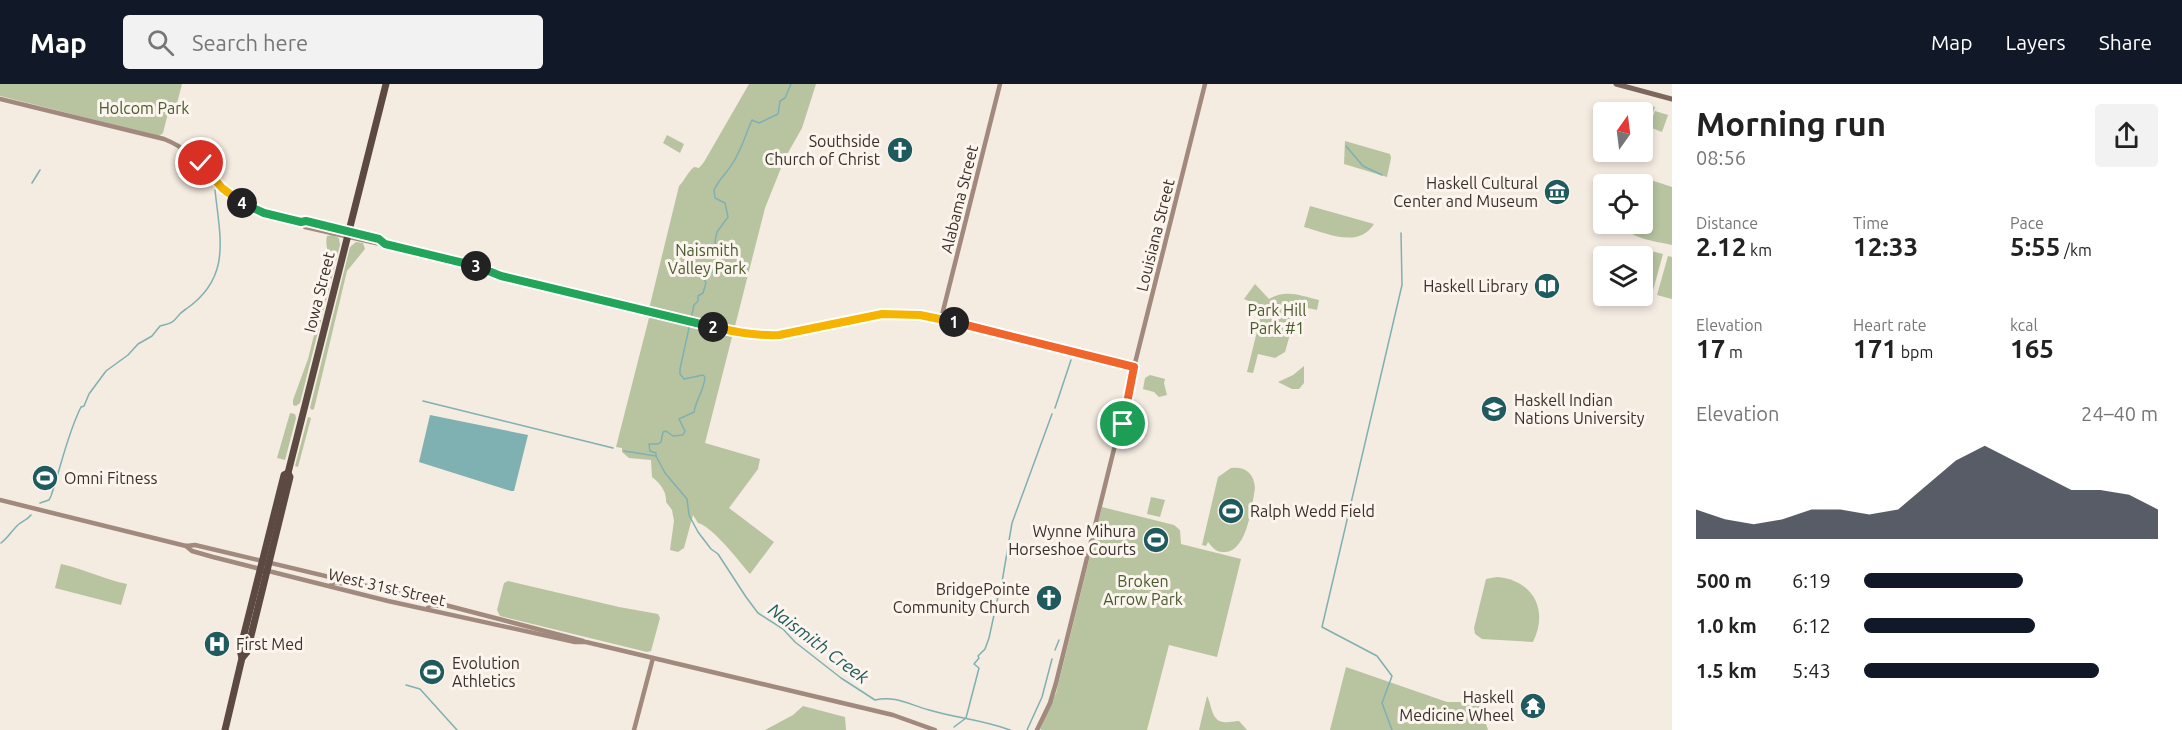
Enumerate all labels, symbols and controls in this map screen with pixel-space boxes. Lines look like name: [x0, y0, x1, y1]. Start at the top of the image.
search box: [123, 15, 543, 69]
icon: search: [144, 26, 177, 59]
text: Map: [30, 27, 87, 58]
text: Search here: [192, 30, 308, 55]
text: Map: [1931, 30, 1972, 54]
text: Layers: [2005, 30, 2066, 54]
text: Share: [2099, 30, 2152, 54]
park label: Holcom Park: [99, 99, 189, 117]
north arrow: [1593, 102, 1653, 162]
map controls: [1593, 102, 1653, 306]
button: share: [2095, 104, 2158, 167]
text: Morning run: [1696, 105, 1886, 142]
place label: Southside Church of Christ: [764, 132, 881, 168]
church icon: Southside Church of Christ: [885, 135, 915, 165]
pin: [175, 137, 226, 188]
street label: Alabama Street: [937, 142, 981, 255]
icon: check: [184, 146, 217, 179]
text: 08:56: [1696, 146, 1746, 169]
place label: Haskell Cultural Center and Museum: [1393, 174, 1538, 210]
button: locate: [1593, 174, 1653, 234]
street label: Louisiana Street: [1132, 176, 1178, 293]
museum icon: Haskell Cultural Center and Museum: [1542, 177, 1572, 207]
pin: 4: [227, 188, 257, 218]
text: 4: [237, 194, 247, 212]
text: Distance: [1696, 214, 1758, 232]
text: Time: [1853, 214, 1889, 232]
text: Pace: [2010, 214, 2044, 232]
text: 2.12: [1696, 232, 1746, 261]
text: 12:33: [1853, 232, 1918, 261]
text: 5:55: [2010, 232, 2060, 261]
park label: Naismith Valley Park: [668, 241, 746, 277]
text: km: [1746, 241, 1772, 259]
text: /km: [2060, 241, 2092, 259]
button: layers: [1593, 246, 1653, 306]
street label: Iowa Street: [300, 249, 338, 334]
pin: 3: [461, 251, 491, 281]
text: 3: [471, 257, 481, 275]
library icon: Haskell Library: [1532, 271, 1562, 301]
place label: Haskell Library: [1423, 277, 1528, 295]
park label: Park Hill Park #1: [1248, 301, 1306, 337]
pin: 1: [939, 307, 969, 337]
pin: 2: [698, 312, 728, 342]
text: 1: [949, 313, 959, 331]
text: Elevation: [1696, 316, 1763, 334]
text: Heart rate: [1853, 316, 1927, 334]
text: kcal: [2010, 316, 2038, 334]
text: 2: [708, 318, 718, 336]
text: 17: [1696, 334, 1725, 363]
text: 171: [1853, 334, 1897, 363]
text: 165: [2010, 334, 2054, 363]
text: m: [1725, 343, 1743, 361]
text: bpm: [1897, 343, 1933, 361]
place label: Haskell Indian Nations University: [1514, 391, 1645, 427]
school or university icon: Haskell Indian Nations University: [1479, 394, 1509, 424]
pin: [1097, 398, 1148, 449]
text: Elevation: [1696, 402, 1779, 425]
text: 24–40 m: [2081, 402, 2158, 425]
icon: arrive: [1106, 407, 1139, 440]
sports icon: Omni Fitness: [30, 463, 60, 493]
place label: Omni Fitness: [64, 469, 157, 487]
sports icon: Ralph Wedd Field: [1216, 496, 1246, 526]
place label: Ralph Wedd Field: [1250, 502, 1375, 520]
place label: Wynne Mihura Horseshoe Courts: [1008, 522, 1136, 558]
sports icon: Wynne Mihura Horseshoe Courts: [1141, 525, 1171, 555]
street label: West 31st Street: [327, 565, 448, 609]
text: 500 m: [1696, 569, 1752, 592]
text: 6:19: [1792, 569, 1831, 592]
park label: Broken Arrow Park: [1103, 572, 1183, 608]
place label: BridgePointe Community Church: [893, 580, 1030, 616]
church icon: BridgePointe Community Church: [1034, 583, 1064, 613]
water label: Naismith Creek: [765, 599, 874, 688]
text: 1.0 km: [1696, 614, 1757, 637]
text: 6:12: [1792, 614, 1831, 637]
hospital icon: First Med: [202, 629, 232, 659]
place label: First Med: [236, 635, 303, 653]
place label: Evolution Athletics: [452, 654, 520, 690]
sports icon: Evolution Athletics: [417, 657, 447, 687]
text: 1.5 km: [1696, 659, 1757, 682]
text: 5:43: [1792, 659, 1831, 682]
place label: Haskell Medicine Wheel: [1399, 688, 1514, 724]
temple icon: Haskell Medicine Wheel: [1518, 691, 1548, 721]

